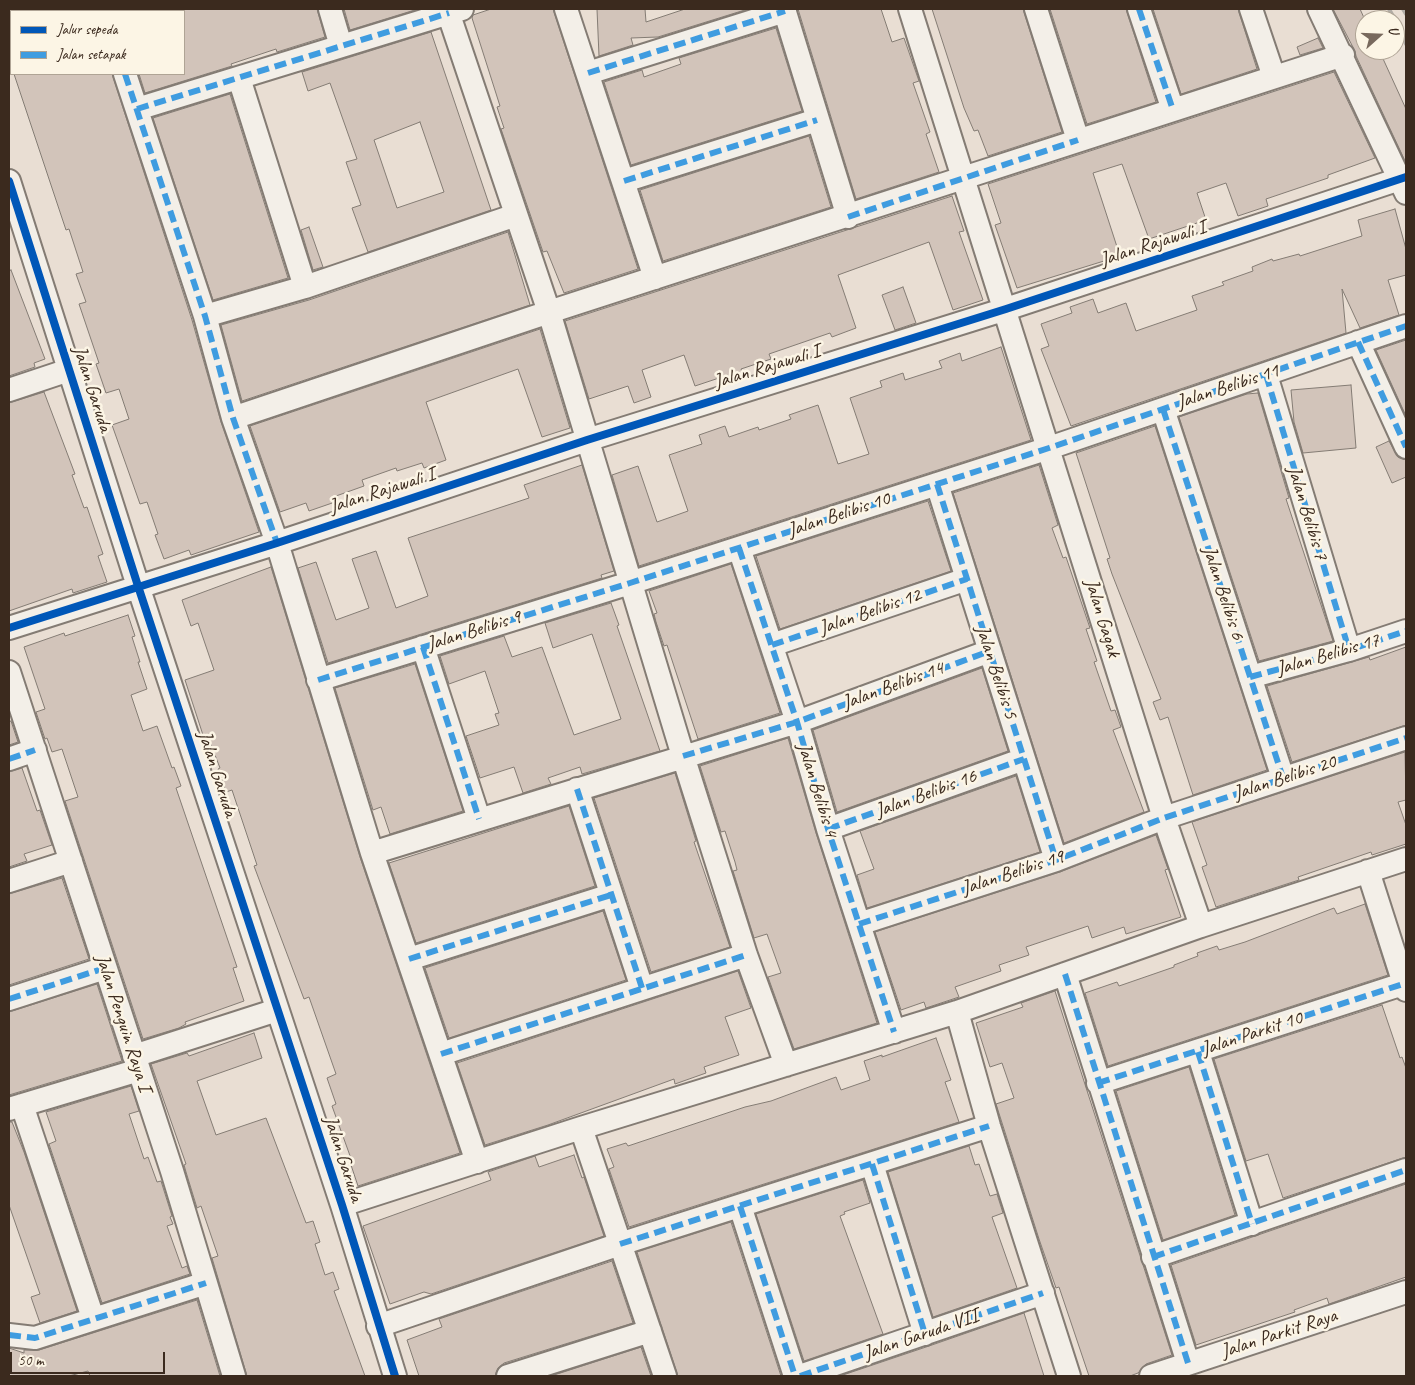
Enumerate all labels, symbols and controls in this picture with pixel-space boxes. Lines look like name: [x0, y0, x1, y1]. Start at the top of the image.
legend: [10, 10, 185, 75]
north arrow: [1355, 10, 1405, 60]
text: Jalur sepeda: [57, 20, 118, 39]
text: U: [1384, 24, 1403, 36]
text: Jalan setapak: [57, 45, 126, 64]
street label: Jalan Rajawali I: [1097, 216, 1209, 272]
street label: Jalan Rajawali I: [711, 339, 823, 395]
street label: Jalan Garuda: [67, 343, 117, 435]
street label: Jalan Belibis 11: [1174, 359, 1282, 415]
street label: Jalan Rajawali I: [326, 463, 438, 519]
street label: Jalan Belibis 7: [1281, 463, 1333, 563]
street label: Jalan Belibis 10: [785, 487, 893, 543]
street label: Jalan Belibis 6: [1197, 543, 1249, 643]
street label: Jalan Gagak: [1079, 576, 1125, 660]
street label: Jalan Belibis 12: [816, 583, 924, 641]
street label: Jalan Belibis 9: [424, 605, 524, 657]
street label: Jalan Belibis 5: [970, 622, 1022, 722]
street label: Jalan Belibis 17: [1274, 629, 1382, 681]
street label: Jalan Belibis 14: [839, 657, 947, 715]
street label: Jalan Garuda: [192, 728, 242, 820]
street label: Jalan Belibis 4: [791, 740, 843, 840]
street label: Jalan Belibis 20: [1231, 750, 1339, 806]
street label: Jalan Belibis 16: [872, 765, 980, 823]
street label: Jalan Belibis 19: [959, 845, 1067, 901]
street label: Jalan Penguin Raya I: [90, 951, 156, 1095]
street label: Jalan Parkit 10: [1198, 1006, 1306, 1062]
street label: Jalan Garuda: [318, 1113, 368, 1205]
street label: Jalan Garuda VII: [860, 1304, 982, 1366]
street label: Jalan Parkit Raya: [1218, 1304, 1340, 1364]
scale bar: [12, 1342, 168, 1374]
text: 50 m: [18, 1351, 44, 1370]

